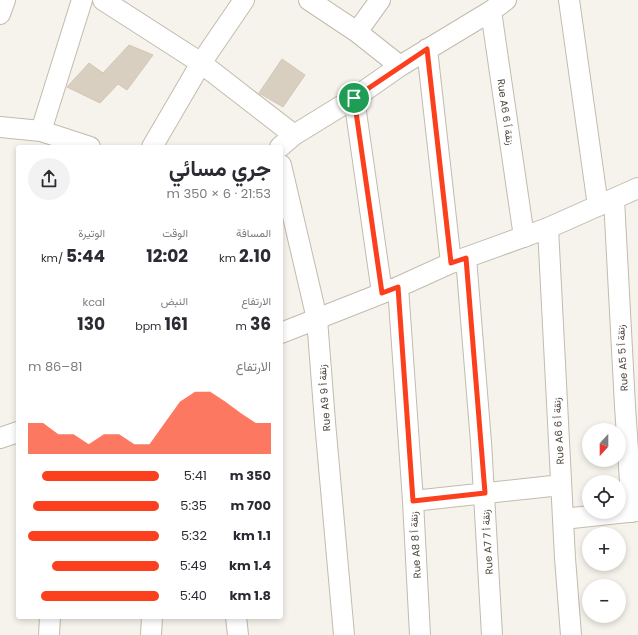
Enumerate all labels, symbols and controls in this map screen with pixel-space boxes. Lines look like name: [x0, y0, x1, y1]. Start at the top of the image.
street label: Rue A6 زنقة أ 6: [493, 78, 518, 146]
pin: [337, 81, 371, 115]
icon: arrive: [343, 87, 365, 109]
text: جري مسائي: [169, 153, 271, 184]
button: share: [28, 158, 70, 200]
text: 21:53 · 6 × 350 m: [167, 184, 271, 203]
text: الوتيرة: [78, 225, 105, 241]
text: الوقت: [162, 225, 188, 241]
text: المسافة: [236, 225, 271, 241]
text: 5:44: [66, 244, 105, 268]
text: 12:02: [146, 244, 188, 268]
text: 2.10: [239, 244, 271, 268]
text: /km: [41, 250, 66, 266]
text: km: [219, 250, 239, 266]
text: النبض: [161, 293, 188, 309]
text: الارتفاع: [241, 293, 271, 309]
text: kcal: [83, 294, 105, 310]
text: 130: [77, 312, 105, 336]
text: 161: [164, 312, 188, 336]
text: 36: [250, 312, 271, 336]
text: bpm: [135, 318, 164, 334]
text: m: [236, 318, 250, 334]
street label: Rue A5 زنقة أ 5: [613, 324, 632, 392]
text: 81–86 m: [28, 357, 83, 376]
text: الارتفاع: [236, 357, 271, 376]
street label: Rue A9 زنقة أ 9: [315, 364, 334, 432]
street label: Rue A6 زنقة أ 6: [549, 397, 568, 465]
north arrow: [582, 423, 626, 467]
map controls: [582, 423, 626, 623]
text: 5:41: [184, 466, 207, 485]
text: 350 m: [230, 466, 271, 485]
button: locate: [582, 475, 626, 519]
text: 5:35: [180, 496, 207, 515]
text: 700 m: [231, 496, 271, 515]
street label: Rue A7 زنقة أ 7: [478, 509, 497, 575]
street label: Rue A8 زنقة أ 8: [406, 511, 425, 579]
text: 5:32: [181, 526, 207, 545]
text: 1.1 km: [233, 526, 271, 545]
button: +: [582, 527, 626, 571]
text: 5:49: [180, 556, 207, 575]
text: 1.4 km: [229, 556, 271, 575]
button: −: [582, 579, 626, 623]
text: 5:40: [180, 586, 207, 605]
text: 1.8 km: [229, 586, 271, 605]

